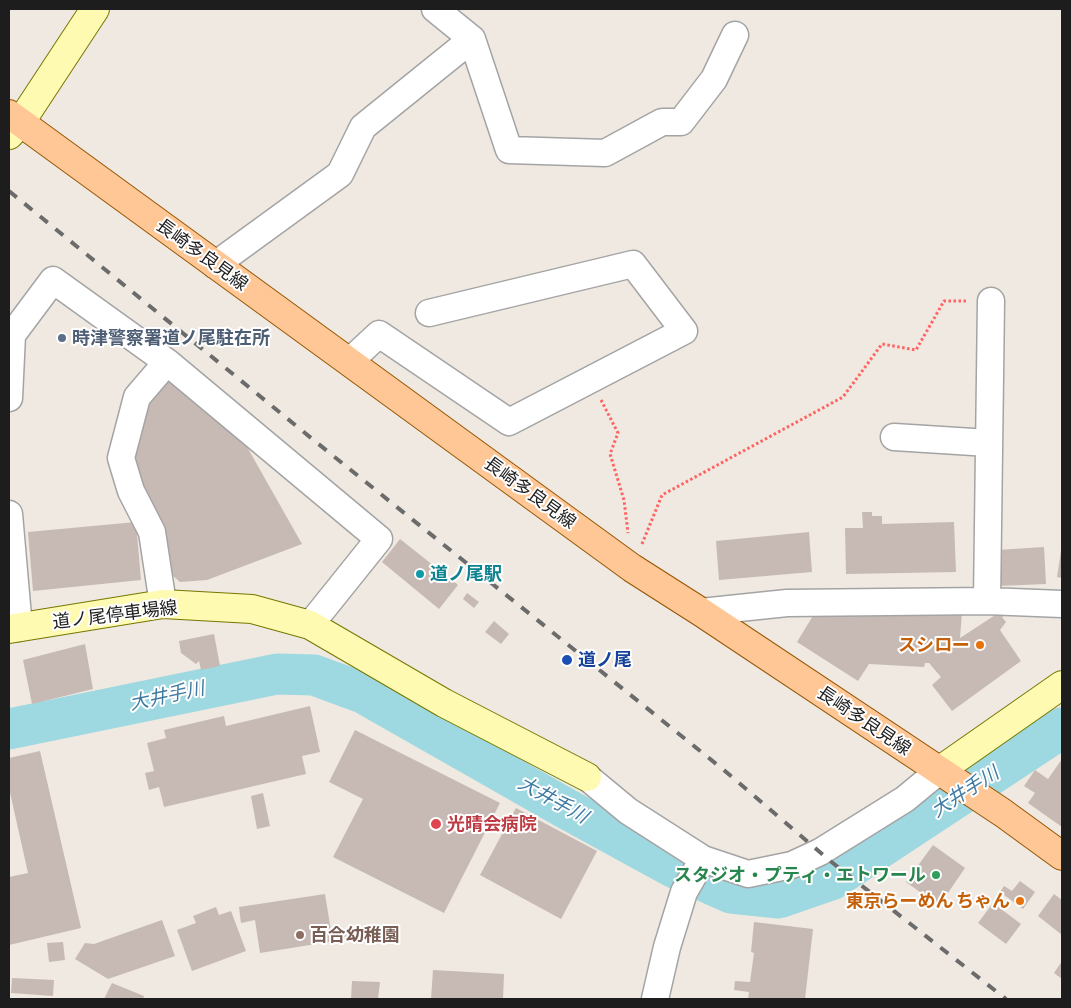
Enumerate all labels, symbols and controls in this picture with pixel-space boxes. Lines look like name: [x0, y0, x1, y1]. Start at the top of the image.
street label: 長崎多良見線: [152, 215, 252, 295]
place label: 時津警察署道ノ尾駐在所: [72, 327, 270, 349]
marker: 時津警察署道ノ尾駐在所: [56, 332, 68, 344]
street label: 長崎多良見線: [480, 453, 580, 533]
place label: 道ノ尾駅: [430, 563, 502, 585]
marker: 道ノ尾駅: [414, 568, 426, 580]
street label: 道ノ尾停車場線: [51, 597, 179, 633]
place label: スシロー: [898, 634, 970, 656]
marker: スシロー: [974, 639, 986, 651]
place label: 道ノ尾: [578, 649, 632, 671]
marker: 道ノ尾: [560, 653, 574, 667]
water label: 大井手川: [127, 677, 207, 715]
street label: 長崎多良見線: [813, 682, 915, 760]
water label: 大井手川: [927, 762, 1003, 822]
water label: 大井手川: [514, 772, 592, 828]
place label: 光晴会病院: [447, 813, 537, 835]
marker: 光晴会病院: [429, 817, 443, 831]
place label: スタジオ・プティ・エトワール: [674, 864, 926, 886]
marker: スタジオ・プティ・エトワール: [930, 869, 942, 881]
place label: 東京らーめん ちゃん: [846, 890, 1010, 912]
marker: 東京らーめん ちゃん: [1014, 895, 1026, 907]
place label: 百合幼稚園: [310, 924, 400, 946]
marker: 百合幼稚園: [294, 929, 306, 941]

